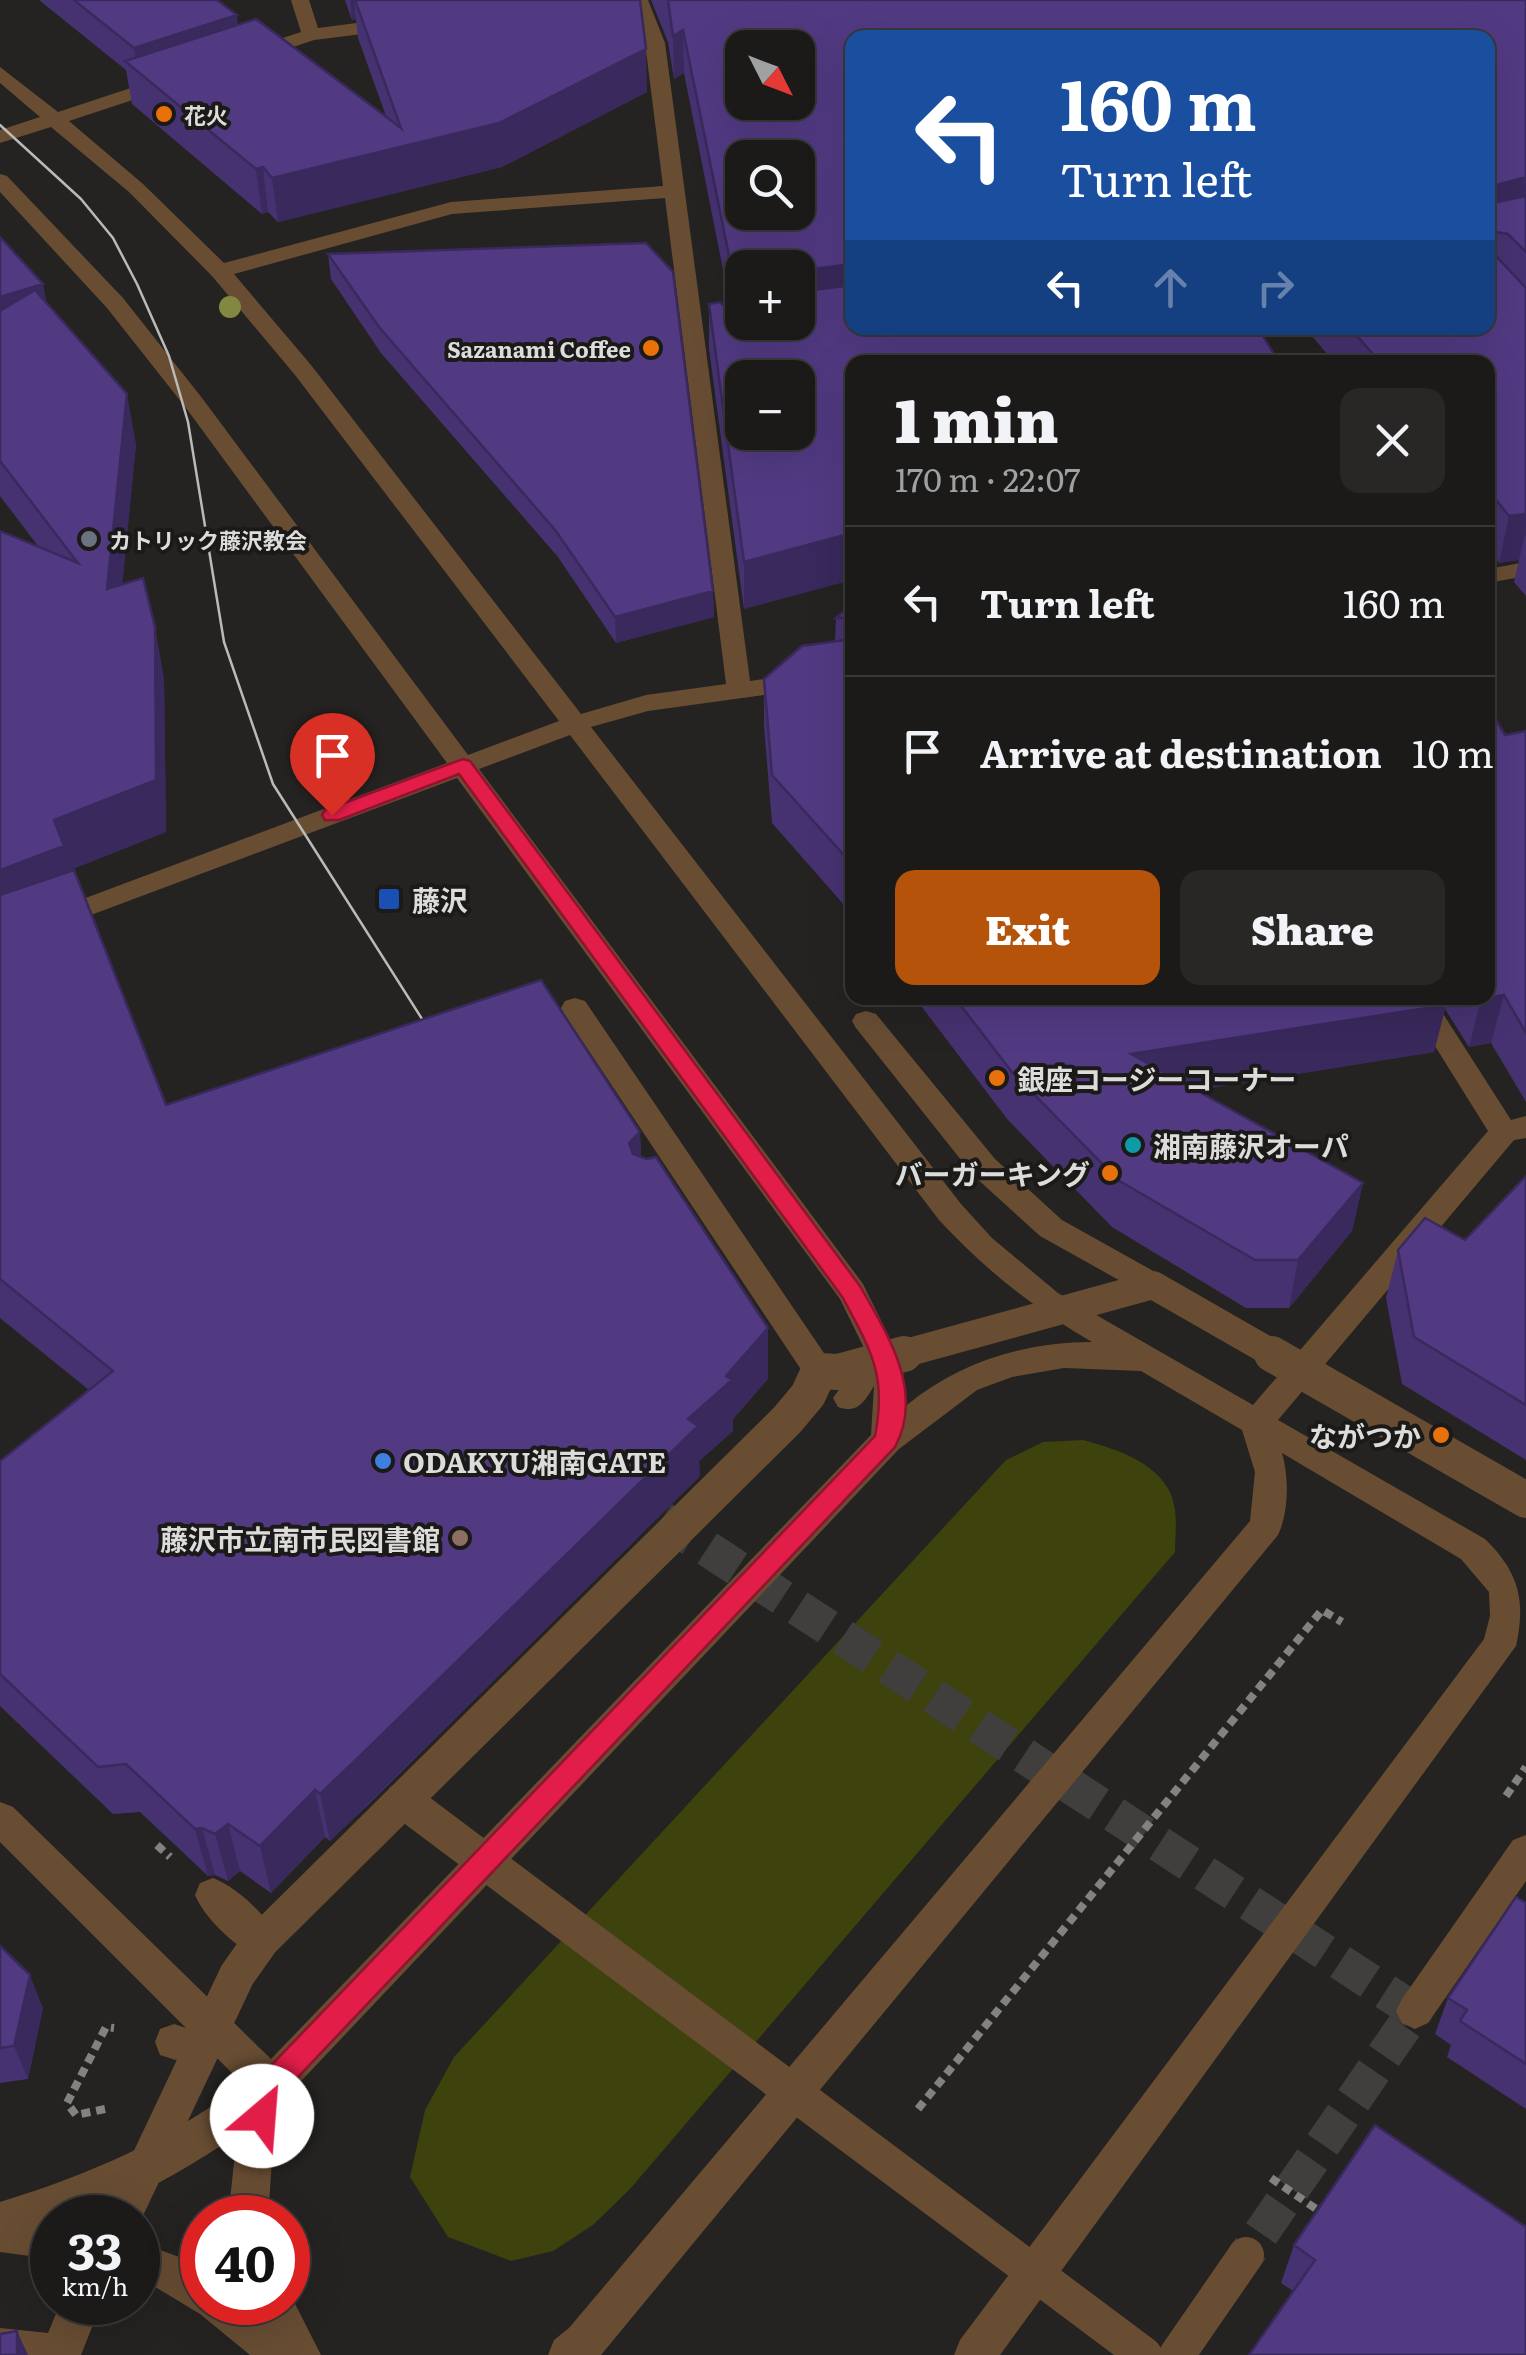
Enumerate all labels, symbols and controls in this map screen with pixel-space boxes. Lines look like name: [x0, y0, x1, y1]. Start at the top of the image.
north arrow: [725, 30, 815, 120]
map controls: [725, 30, 815, 450]
text: 160 m: [1060, 49, 1257, 153]
icon: left: [895, 70, 1025, 200]
place label: 花火: [184, 98, 228, 131]
marker: 花火: [153, 103, 175, 125]
button: search: [725, 140, 815, 230]
text: Turn left: [1060, 144, 1252, 211]
button: +: [725, 250, 815, 340]
icon: left: [1038, 260, 1093, 315]
icon: ahead: [1143, 260, 1198, 315]
icon: right: [1248, 260, 1303, 315]
place label: Sazanami Coffee: [447, 332, 631, 365]
marker: Sazanami Coffee: [640, 337, 662, 359]
button: −: [725, 360, 815, 450]
text: 1 min: [895, 372, 1059, 461]
button: close: [1340, 388, 1445, 493]
text: 170 m · 22:07: [895, 454, 1081, 502]
place label: カトリック藤沢教会: [109, 523, 307, 556]
marker: カトリック藤沢教会: [78, 528, 100, 550]
text: Turn left: [980, 573, 1155, 630]
text: 160 m: [1343, 573, 1445, 630]
icon: left: [895, 574, 950, 629]
pin: [290, 713, 375, 816]
text: Arrive at destination: [980, 723, 1382, 780]
text: 10 m: [1412, 723, 1494, 780]
icon: arrive: [895, 724, 950, 779]
icon: arrive: [305, 728, 360, 783]
button: Exit: [895, 870, 1160, 985]
button: Share: [1180, 870, 1445, 985]
place label: 藤沢: [412, 878, 468, 920]
marker: 藤沢: [376, 886, 402, 912]
place label: 銀座コージーコーナー: [1017, 1057, 1296, 1099]
marker: 銀座コージーコーナー: [986, 1067, 1008, 1089]
place label: 湘南藤沢オーパ: [1153, 1124, 1349, 1166]
marker: 湘南藤沢オーパ: [1122, 1134, 1144, 1156]
place label: バーガーキング: [895, 1152, 1090, 1194]
marker: バーガーキング: [1099, 1162, 1121, 1184]
place label: ながつか: [1309, 1414, 1421, 1456]
marker: ながつか: [1430, 1424, 1452, 1446]
place label: ODAKYU湘南GATE: [403, 1440, 666, 1482]
marker: ODAKYU湘南GATE: [372, 1450, 394, 1472]
place label: 藤沢市立南市民図書館: [160, 1517, 440, 1559]
marker: 藤沢市立南市民図書館: [449, 1527, 471, 1549]
position arrow: [210, 2064, 314, 2168]
speed limit sign: 40: [180, 2195, 310, 2325]
text: 33: [68, 2211, 122, 2285]
text: km/h: [62, 2267, 128, 2304]

